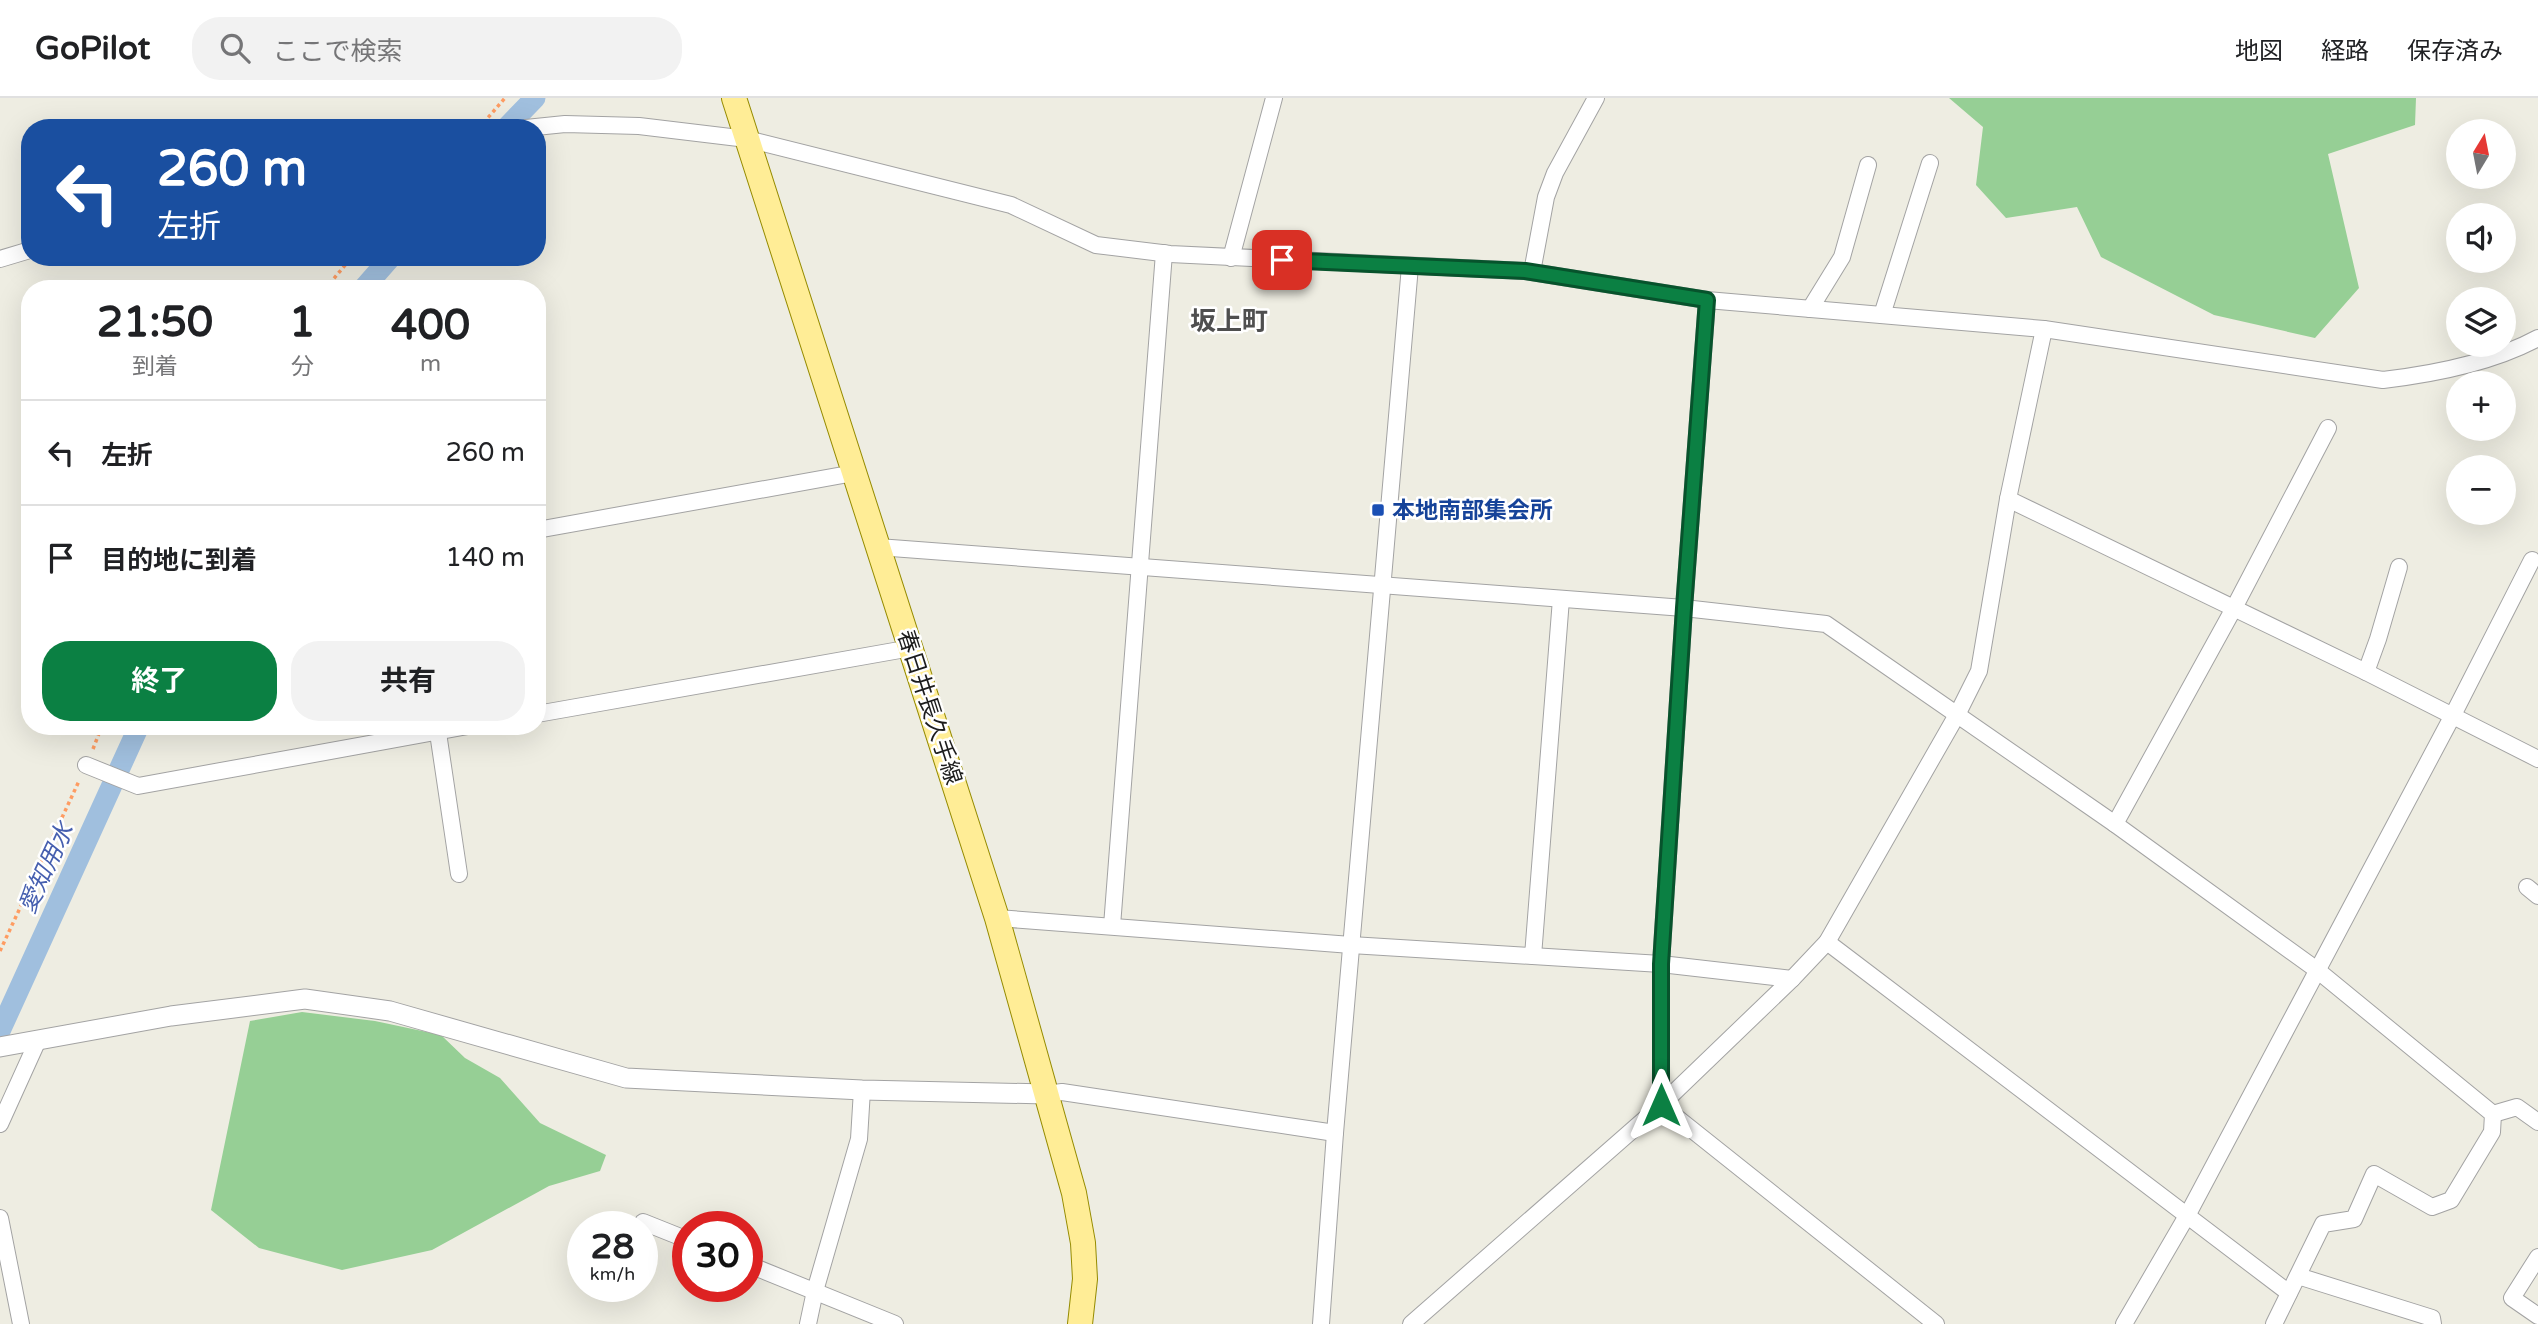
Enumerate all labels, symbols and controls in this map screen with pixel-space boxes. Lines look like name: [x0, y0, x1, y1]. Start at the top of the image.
search box: [192, 17, 682, 80]
text: GoPilot: [35, 29, 150, 68]
icon: search: [216, 29, 254, 67]
text: ここで検索: [272, 36, 402, 67]
text: 地図: [2235, 37, 2283, 66]
text: 経路: [2321, 37, 2369, 66]
text: 保存済み: [2407, 37, 2503, 66]
north arrow: [2446, 119, 2516, 189]
map controls: [2446, 119, 2516, 525]
text: 260 m: [157, 140, 307, 199]
icon: left: [42, 147, 133, 238]
button: sound: [2446, 203, 2516, 273]
text: 左折: [157, 208, 221, 246]
pin: [1252, 230, 1312, 290]
icon: arrive: [1263, 241, 1301, 279]
button: layers: [2446, 287, 2516, 357]
text: 21:50: [97, 297, 213, 348]
text: 1: [289, 297, 315, 348]
text: 400: [391, 300, 470, 351]
district label: 坂上町: [1190, 306, 1268, 337]
text: m: [420, 350, 441, 378]
text: 到着: [132, 353, 178, 381]
text: 分: [291, 353, 314, 381]
button: +: [2446, 371, 2516, 441]
icon: left: [42, 434, 80, 472]
text: 260 m: [445, 437, 525, 468]
text: 左折: [101, 440, 153, 471]
button: −: [2446, 455, 2516, 525]
place label: 本地南部集会所: [1392, 497, 1553, 525]
marker: 本地南部集会所: [1370, 502, 1386, 518]
icon: arrive: [42, 539, 80, 577]
text: 140 m: [445, 542, 525, 573]
text: 目的地に到着: [101, 545, 257, 576]
street label: 春日井長久手線: [891, 626, 967, 788]
button: 終了: [42, 641, 277, 721]
button: 共有: [291, 641, 525, 721]
water label: 愛知用水: [13, 816, 81, 918]
position arrow: [1624, 1068, 1698, 1142]
speed limit sign: 30: [672, 1211, 763, 1302]
text: 28: [591, 1226, 634, 1268]
text: km/h: [590, 1263, 635, 1285]

